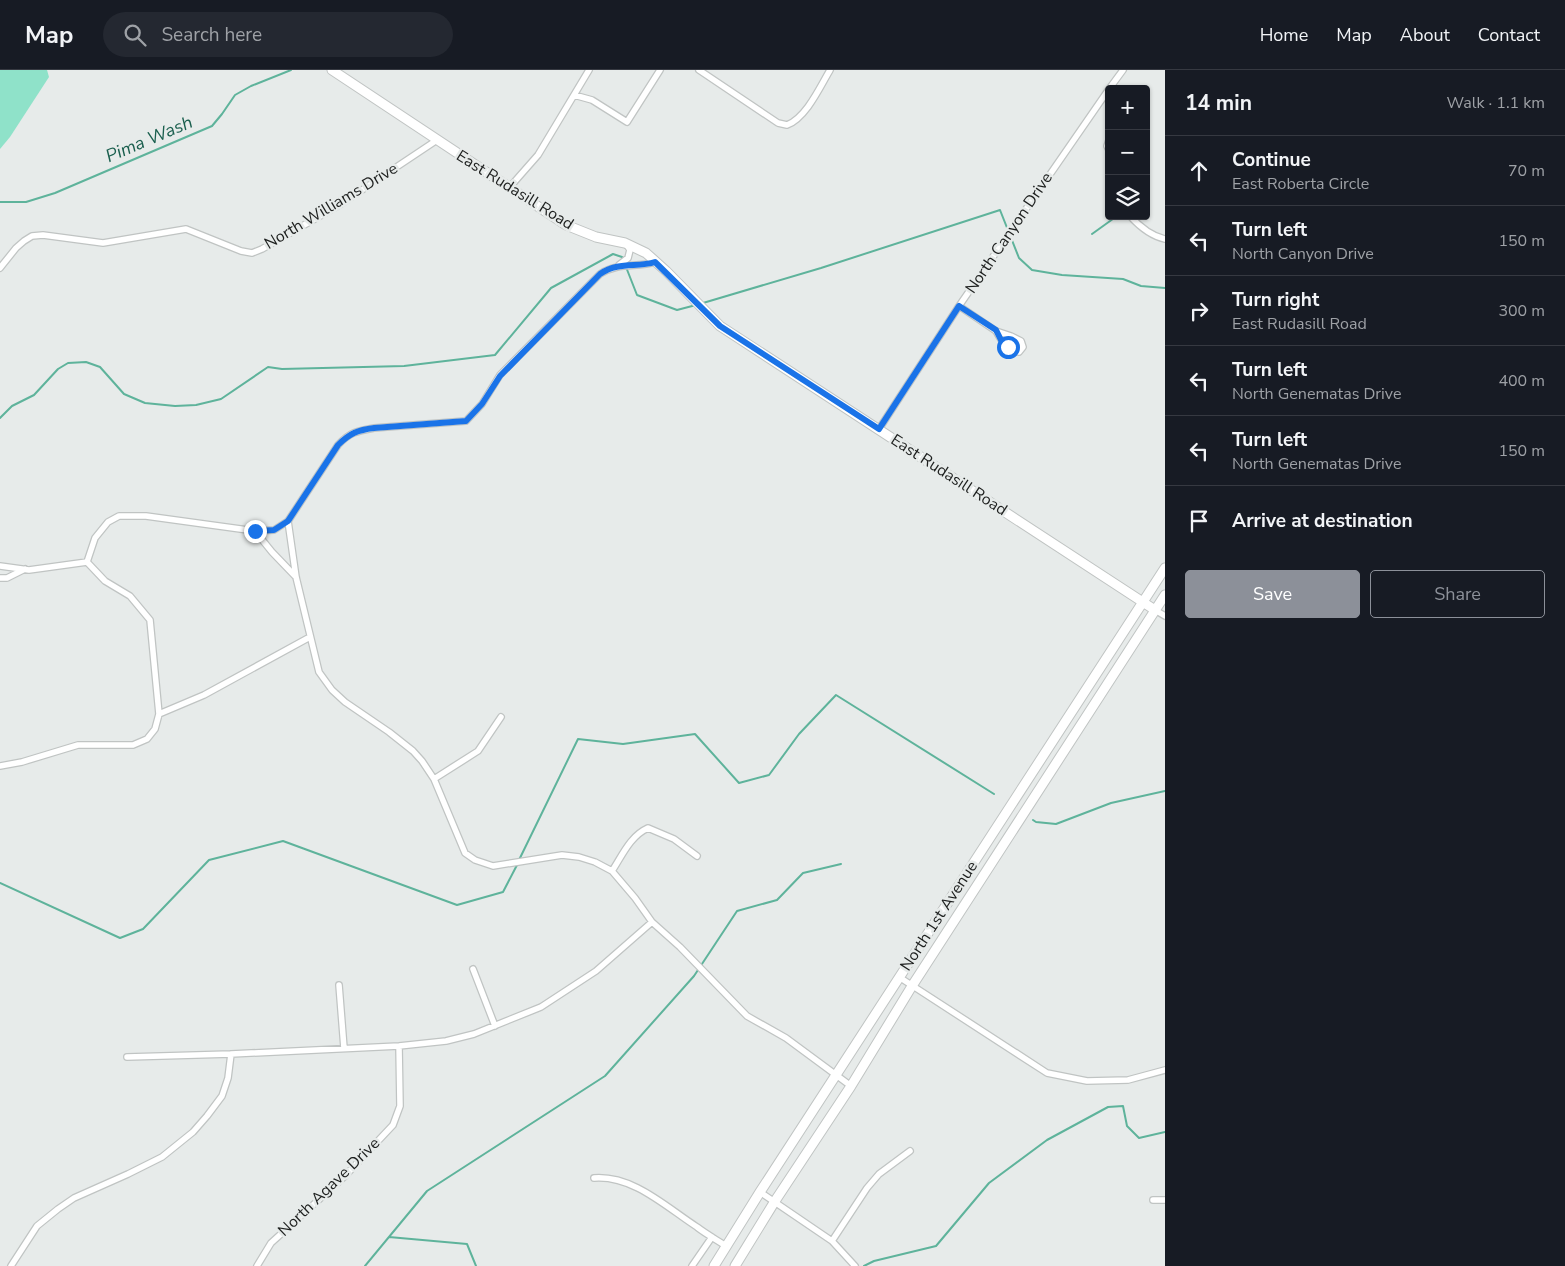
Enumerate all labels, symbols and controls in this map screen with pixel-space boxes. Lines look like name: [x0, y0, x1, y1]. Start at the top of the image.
search box: [103, 12, 453, 57]
text: Map: [25, 19, 73, 51]
icon: search: [121, 21, 149, 49]
text: Search here: [161, 22, 262, 48]
text: Home: [1260, 23, 1308, 47]
text: Map: [1336, 23, 1372, 47]
text: About: [1400, 23, 1450, 47]
text: Contact: [1478, 23, 1540, 47]
map controls: [1105, 85, 1150, 220]
button: +: [1105, 85, 1150, 130]
text: 14 min: [1185, 89, 1252, 117]
text: Walk · 1.1 km: [1447, 92, 1545, 114]
water label: Pima Wash: [102, 110, 196, 168]
button: −: [1105, 130, 1150, 175]
street label: East Rudasill Road: [452, 145, 578, 235]
text: Continue: [1232, 147, 1311, 173]
street label: North Williams Drive: [260, 157, 402, 255]
icon: ahead: [1185, 157, 1213, 185]
text: 70 m: [1508, 160, 1545, 182]
street label: North Canyon Drive: [960, 168, 1058, 298]
text: East Roberta Circle: [1232, 173, 1369, 195]
button: layers: [1105, 175, 1150, 220]
text: Turn left: [1232, 217, 1307, 243]
icon: left: [1185, 227, 1213, 255]
text: 150 m: [1498, 230, 1545, 252]
text: North Canyon Drive: [1232, 243, 1374, 265]
text: Turn right: [1232, 287, 1319, 313]
icon: right: [1185, 297, 1213, 325]
text: 300 m: [1498, 300, 1545, 322]
text: East Rudasill Road: [1232, 313, 1367, 335]
route start: [997, 336, 1020, 359]
text: Turn left: [1232, 357, 1307, 383]
icon: left: [1185, 367, 1213, 395]
text: 400 m: [1498, 370, 1545, 392]
text: North Genematas Drive: [1232, 383, 1401, 405]
text: Turn left: [1232, 427, 1307, 453]
street label: East Rudasill Road: [887, 429, 1011, 521]
icon: left: [1185, 437, 1213, 465]
text: 150 m: [1498, 440, 1545, 462]
text: North Genematas Drive: [1232, 453, 1401, 475]
icon: arrive: [1185, 507, 1213, 535]
text: Arrive at destination: [1232, 508, 1413, 534]
route end: [244, 520, 267, 543]
button: Save: [1185, 570, 1360, 618]
button: Share: [1370, 570, 1545, 618]
street label: North 1st Avenue: [895, 857, 983, 975]
street label: North Agave Drive: [273, 1133, 385, 1241]

